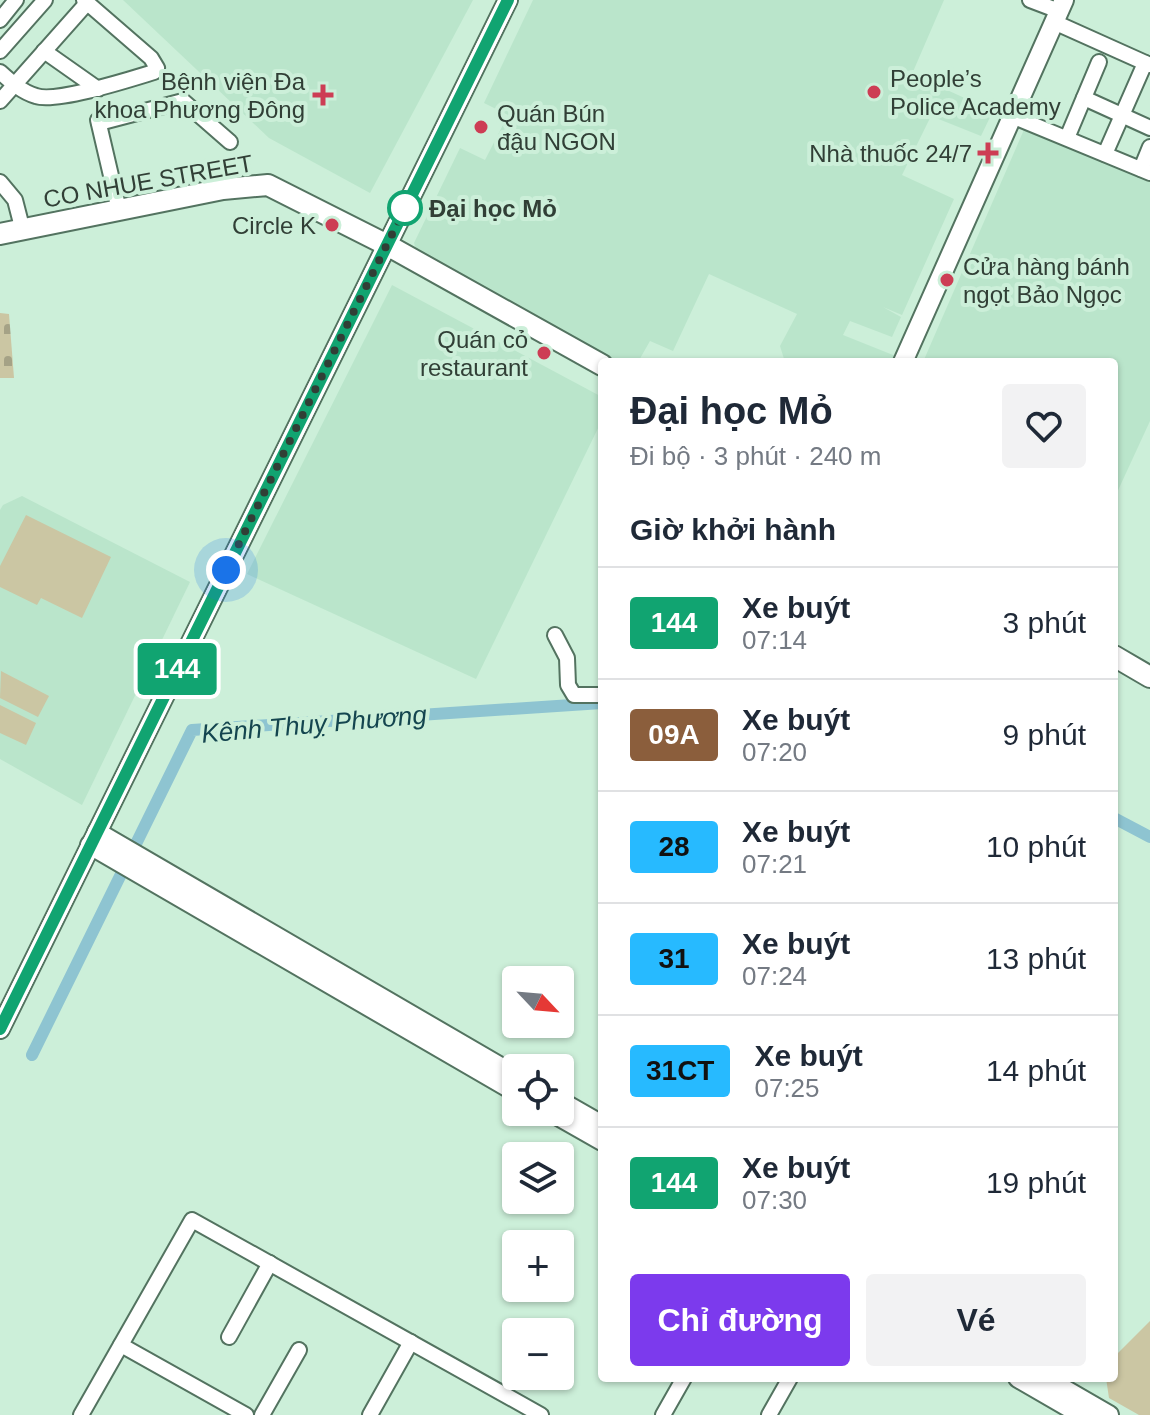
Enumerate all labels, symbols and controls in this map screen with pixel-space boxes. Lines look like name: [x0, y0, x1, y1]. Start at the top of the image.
place label: People’s Police Academy: [890, 65, 1061, 120]
place label: Bệnh viện Đa khoa Phương Đông: [94, 68, 306, 123]
marker: People’s Police Academy: [865, 83, 883, 101]
marker: Bệnh viện Đa khoa Phương Đông: [312, 84, 334, 106]
place label: Quán Bún đậu NGON: [497, 100, 616, 155]
marker: Quán Bún đậu NGON: [472, 118, 490, 136]
place label: Nhà thuốc 24/7: [809, 140, 972, 167]
marker: Nhà thuốc 24/7: [979, 144, 997, 162]
street label: CO NHUE STREET: [41, 149, 255, 213]
marker: Đại học Mỏ: [388, 191, 422, 225]
place label: Đại học Mỏ: [429, 195, 557, 222]
place label: Circle K: [232, 212, 316, 239]
marker: Circle K: [323, 216, 341, 234]
place label: Cửa hàng bánh ngọt Bảo Ngọc: [963, 253, 1130, 308]
marker: Cửa hàng bánh ngọt Bảo Ngọc: [938, 271, 956, 289]
place label: Quán cỏ restaurant: [420, 326, 528, 381]
marker: Quán cỏ restaurant: [535, 344, 553, 362]
button: heart: [1002, 384, 1086, 468]
text: Đại học Mỏ: [630, 390, 833, 432]
text: Đi bộ · 3 phút · 240 m: [630, 441, 881, 471]
text: Giờ khởi hành: [630, 513, 836, 546]
your location: [206, 550, 246, 590]
text: Xe buýt: [742, 591, 850, 624]
text: 3 phút: [1003, 606, 1086, 639]
text: 144: [651, 607, 697, 638]
text: 07:14: [742, 625, 807, 655]
line badge: 144: [131, 643, 223, 695]
text: 144: [154, 653, 200, 684]
water label: Kênh Thuỵ Phương: [200, 699, 428, 749]
text: Xe buýt: [742, 703, 850, 736]
text: 9 phút: [1003, 718, 1086, 751]
text: 09A: [648, 719, 700, 750]
text: 07:20: [742, 737, 807, 767]
text: Xe buýt: [742, 815, 850, 848]
text: 10 phút: [986, 830, 1086, 863]
text: 28: [658, 831, 690, 862]
text: 07:21: [742, 849, 807, 879]
text: Xe buýt: [742, 927, 850, 960]
text: 13 phút: [986, 942, 1086, 975]
text: 31: [658, 943, 690, 974]
text: 07:24: [742, 961, 807, 991]
north arrow: [502, 966, 574, 1038]
map controls: [502, 966, 574, 1390]
text: Xe buýt: [754, 1039, 863, 1072]
button: locate: [502, 1054, 574, 1126]
text: 14 phút: [986, 1054, 1086, 1087]
text: 31CT: [646, 1055, 714, 1086]
text: 07:25: [754, 1073, 820, 1103]
button: layers: [502, 1142, 574, 1214]
text: Xe buýt: [742, 1151, 850, 1184]
text: 19 phút: [986, 1166, 1086, 1199]
text: 144: [651, 1167, 697, 1198]
text: 07:30: [742, 1185, 807, 1215]
button: +: [502, 1230, 574, 1302]
button: Chỉ đường: [630, 1274, 850, 1366]
button: Vé: [866, 1274, 1086, 1366]
button: −: [502, 1318, 574, 1390]

